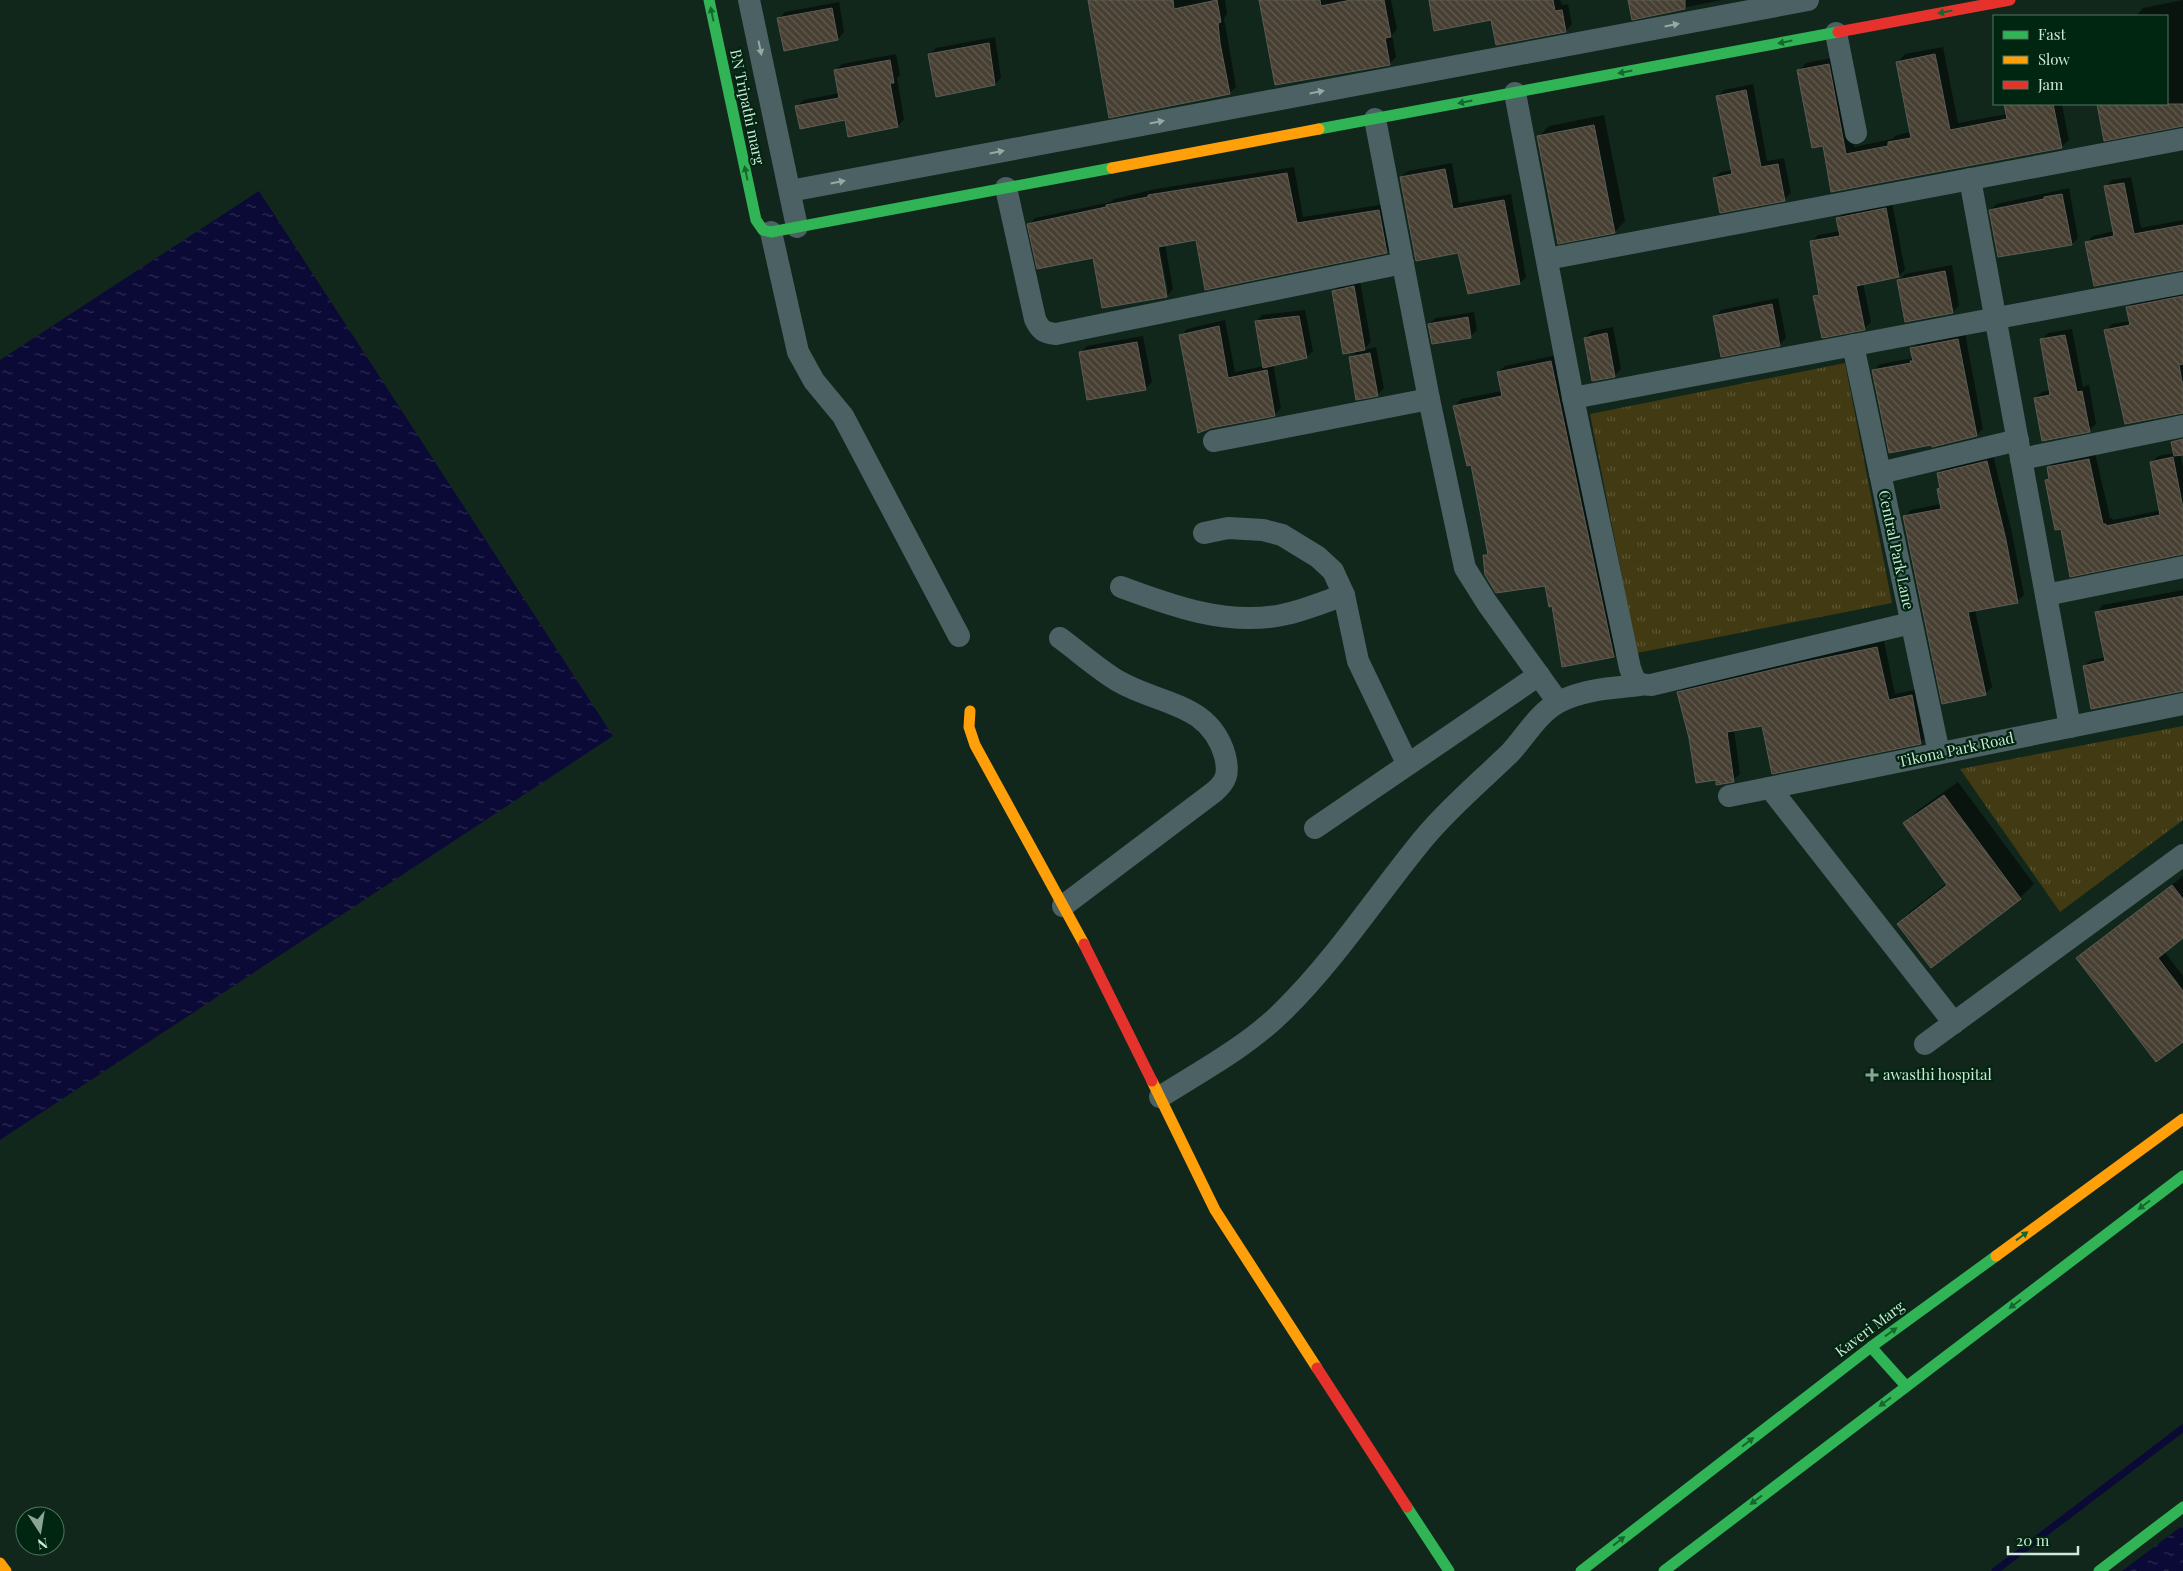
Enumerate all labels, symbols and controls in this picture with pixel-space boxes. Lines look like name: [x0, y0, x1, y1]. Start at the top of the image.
one-way arrow: [707, 6, 715, 22]
one-way arrow: [1936, 9, 1952, 17]
legend: [1993, 15, 2168, 105]
one-way arrow: [1664, 21, 1680, 29]
text: Fast: [2038, 24, 2067, 44]
one-way arrow: [1777, 38, 1792, 46]
one-way arrow: [756, 40, 764, 56]
street label: BN Tripathi marg: [726, 47, 770, 166]
text: Slow: [2038, 49, 2070, 69]
one-way arrow: [1618, 68, 1633, 76]
text: Jam: [2037, 74, 2064, 94]
one-way arrow: [1309, 88, 1324, 96]
one-way arrow: [1458, 98, 1473, 106]
one-way arrow: [1150, 117, 1166, 125]
one-way arrow: [990, 147, 1006, 155]
one-way arrow: [742, 165, 750, 180]
one-way arrow: [830, 177, 846, 185]
street label: Central Park Lane: [1875, 488, 1919, 611]
street label: Tikona Park Road: [1896, 727, 2016, 771]
place label: awasthi hospital: [1883, 1064, 1992, 1084]
marker: awasthi hospital: [1865, 1068, 1879, 1082]
one-way arrow: [2138, 1200, 2151, 1211]
one-way arrow: [2015, 1231, 2028, 1242]
street label: Kaveri Marg: [1831, 1296, 1908, 1361]
one-way arrow: [2009, 1298, 2022, 1309]
one-way arrow: [1884, 1327, 1897, 1338]
one-way arrow: [1878, 1397, 1892, 1407]
one-way arrow: [1741, 1437, 1755, 1447]
one-way arrow: [1750, 1495, 1763, 1506]
north arrow: [15, 1506, 65, 1556]
scale bar: [2008, 1524, 2078, 1556]
text: 20 m: [2016, 1530, 2050, 1550]
text: N: [36, 1534, 50, 1555]
one-way arrow: [1612, 1536, 1625, 1547]

